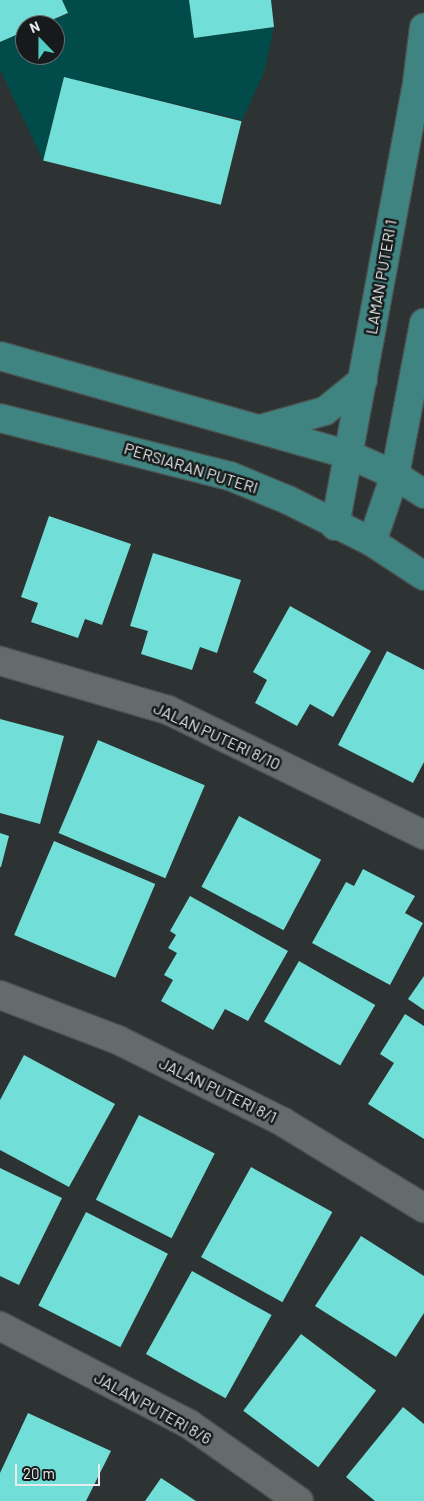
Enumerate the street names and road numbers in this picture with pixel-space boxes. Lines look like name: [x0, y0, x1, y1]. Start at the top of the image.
street label: LAMAN PUTERI 1: [361, 218, 401, 336]
street label: PERSIARAN PUTERI: [122, 439, 260, 497]
street label: JALAN PUTERI 8/10: [151, 698, 283, 774]
street label: JALAN PUTERI 8/1: [156, 1053, 280, 1127]
street label: JALAN PUTERI 8/6: [91, 1368, 215, 1448]

